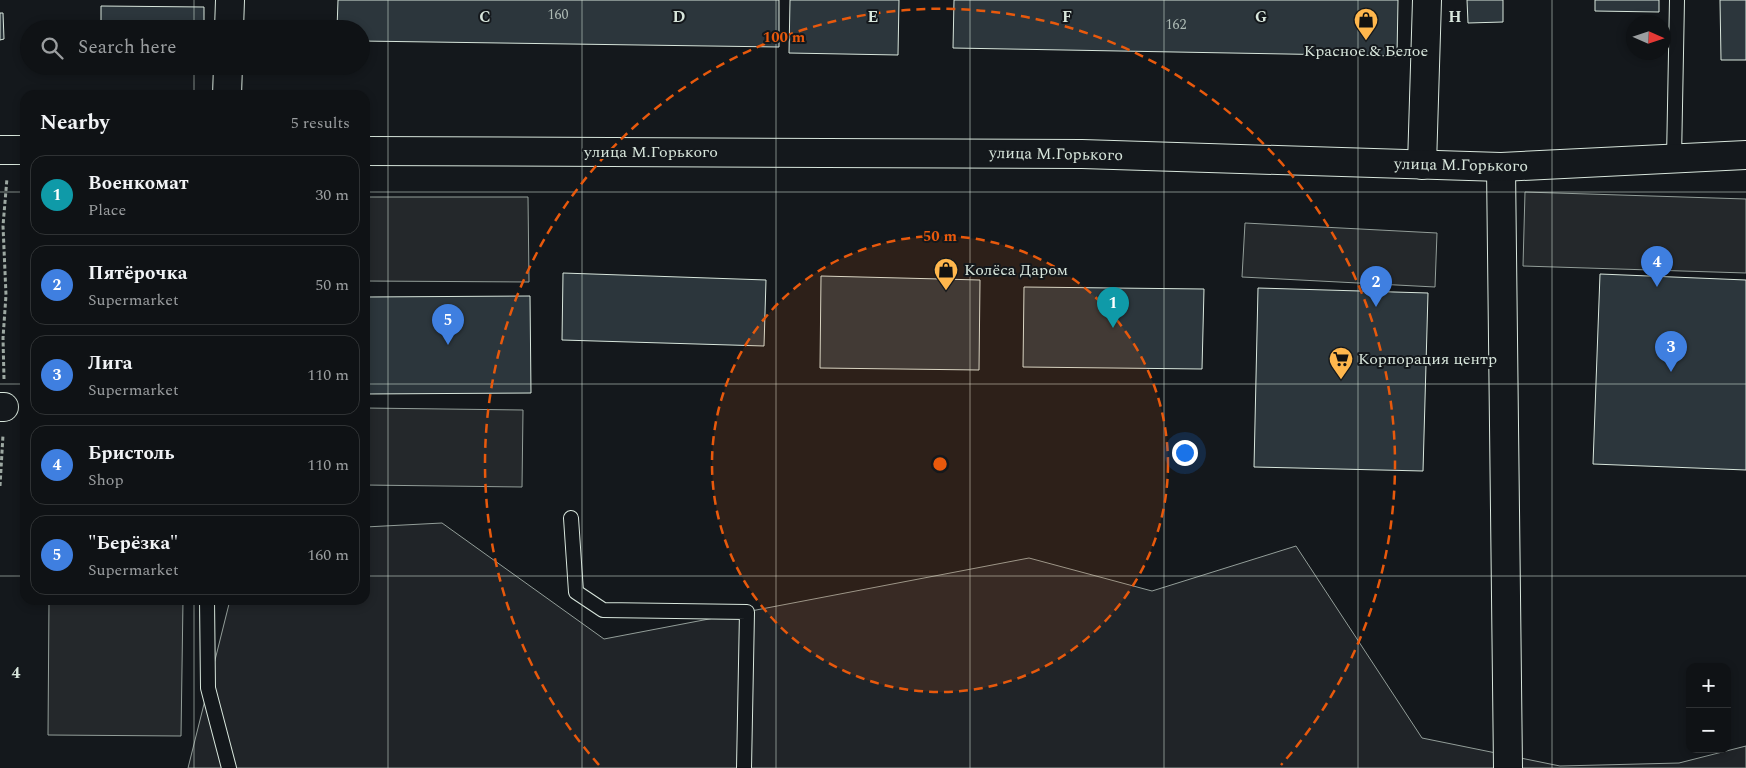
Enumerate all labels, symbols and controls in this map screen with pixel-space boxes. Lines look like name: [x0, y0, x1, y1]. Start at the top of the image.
house number: 160: [548, 4, 569, 25]
text: C: [479, 5, 491, 29]
text: D: [673, 5, 686, 29]
text: E: [868, 5, 878, 29]
text: F: [1062, 5, 1072, 29]
text: G: [1255, 5, 1267, 29]
text: H: [1448, 5, 1462, 29]
shop icon: Красное & Белое: [1353, 7, 1379, 41]
house number: 162: [1166, 14, 1187, 35]
north arrow: [1626, 15, 1671, 60]
search box: [20, 20, 370, 75]
text: 100 m: [763, 26, 806, 49]
text: Search here: [78, 33, 177, 62]
icon: search: [38, 34, 66, 62]
place label: Красное & Белое: [1304, 39, 1428, 63]
text: Nearby: [40, 107, 110, 139]
text: 5 results: [291, 111, 350, 135]
street label: улица М.Горького: [583, 140, 718, 164]
street label: улица М.Горького: [988, 141, 1123, 167]
street label: улица М.Горького: [1393, 152, 1528, 178]
text: Военкомат: [88, 169, 189, 198]
text: 1: [53, 183, 61, 207]
text: 30 m: [315, 183, 349, 207]
text: Place: [88, 198, 126, 222]
text: 50 m: [923, 225, 958, 248]
pin: 4: [1641, 246, 1673, 287]
shop icon: Колёса Даром: [933, 257, 959, 291]
place label: Колёса Даром: [964, 258, 1068, 282]
text: Пятёрочка: [88, 259, 188, 288]
pin: 2: [1360, 266, 1392, 307]
text: 2: [53, 273, 61, 297]
text: 50 m: [315, 273, 349, 297]
pin: 1: [1097, 287, 1129, 328]
text: Supermarket: [88, 288, 179, 312]
pin: 5: [432, 304, 464, 345]
pin: 3: [1655, 331, 1687, 372]
supermarket icon: Корпорация центр: [1328, 346, 1354, 380]
place label: Корпорация центр: [1358, 347, 1497, 371]
text: Лига: [88, 349, 133, 378]
text: 3: [53, 363, 61, 387]
text: 110 m: [307, 363, 349, 387]
text: Supermarket: [88, 378, 179, 402]
text: Бристоль: [88, 439, 174, 468]
your location: [1172, 440, 1198, 466]
text: 4: [53, 453, 61, 477]
text: 110 m: [307, 453, 349, 477]
centre of rings: [931, 455, 949, 473]
text: Shop: [88, 468, 124, 492]
text: "Берёзка": [88, 529, 178, 558]
text: 5: [53, 543, 61, 567]
text: 160 m: [307, 543, 349, 567]
text: Supermarket: [88, 558, 179, 582]
text: 4: [12, 661, 21, 685]
map controls: [1686, 663, 1731, 753]
button: +: [1686, 663, 1731, 708]
button: −: [1686, 708, 1731, 753]

